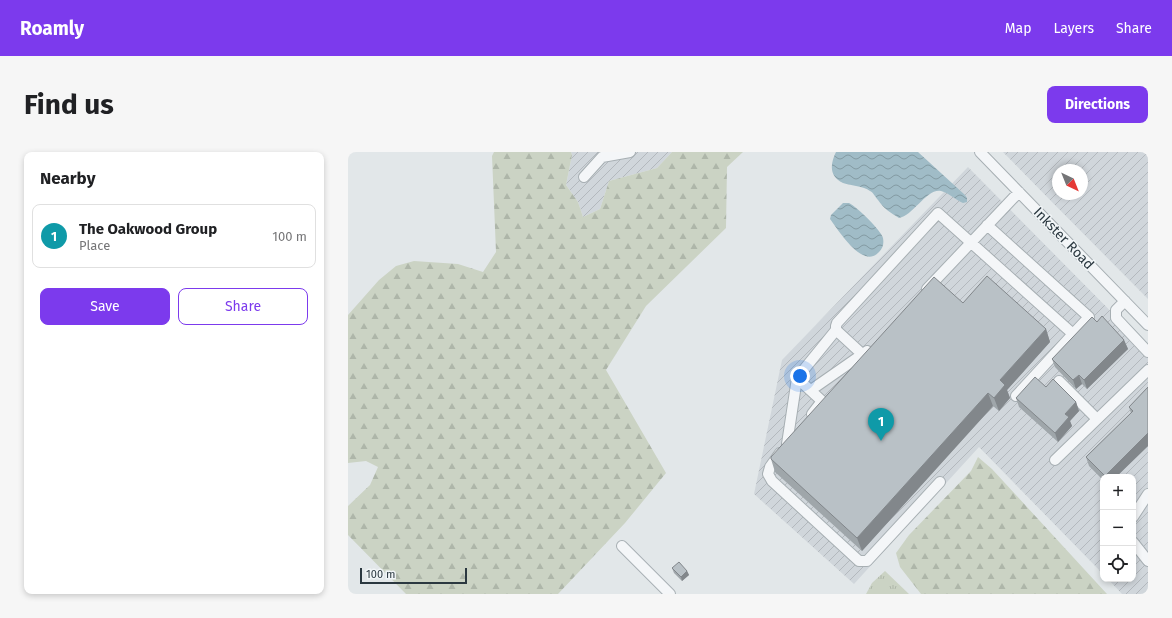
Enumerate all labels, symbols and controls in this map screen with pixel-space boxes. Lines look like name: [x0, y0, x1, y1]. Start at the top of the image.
text: Roamly: [20, 17, 84, 40]
text: Map: [1005, 20, 1031, 37]
text: Layers: [1053, 20, 1094, 37]
text: Share: [1116, 20, 1152, 37]
button: Directions: [1047, 86, 1148, 123]
text: Find us: [24, 88, 114, 121]
north arrow: [1052, 164, 1088, 200]
text: Nearby: [40, 168, 95, 189]
street label: Inkster Road: [1030, 204, 1097, 273]
text: The Oakwood Group: [79, 220, 217, 238]
text: 1: [51, 229, 57, 244]
text: 100 m: [272, 229, 307, 244]
text: Place: [79, 238, 110, 253]
button: Save: [40, 288, 170, 325]
button: Share: [178, 288, 308, 325]
your location: [790, 366, 810, 386]
pin: 1: [868, 408, 894, 441]
map controls: [1100, 474, 1136, 582]
button: +: [1100, 474, 1136, 510]
button: −: [1100, 510, 1136, 546]
button: locate: [1100, 546, 1136, 582]
scale bar: [360, 566, 467, 585]
text: 100 m: [366, 568, 395, 581]

